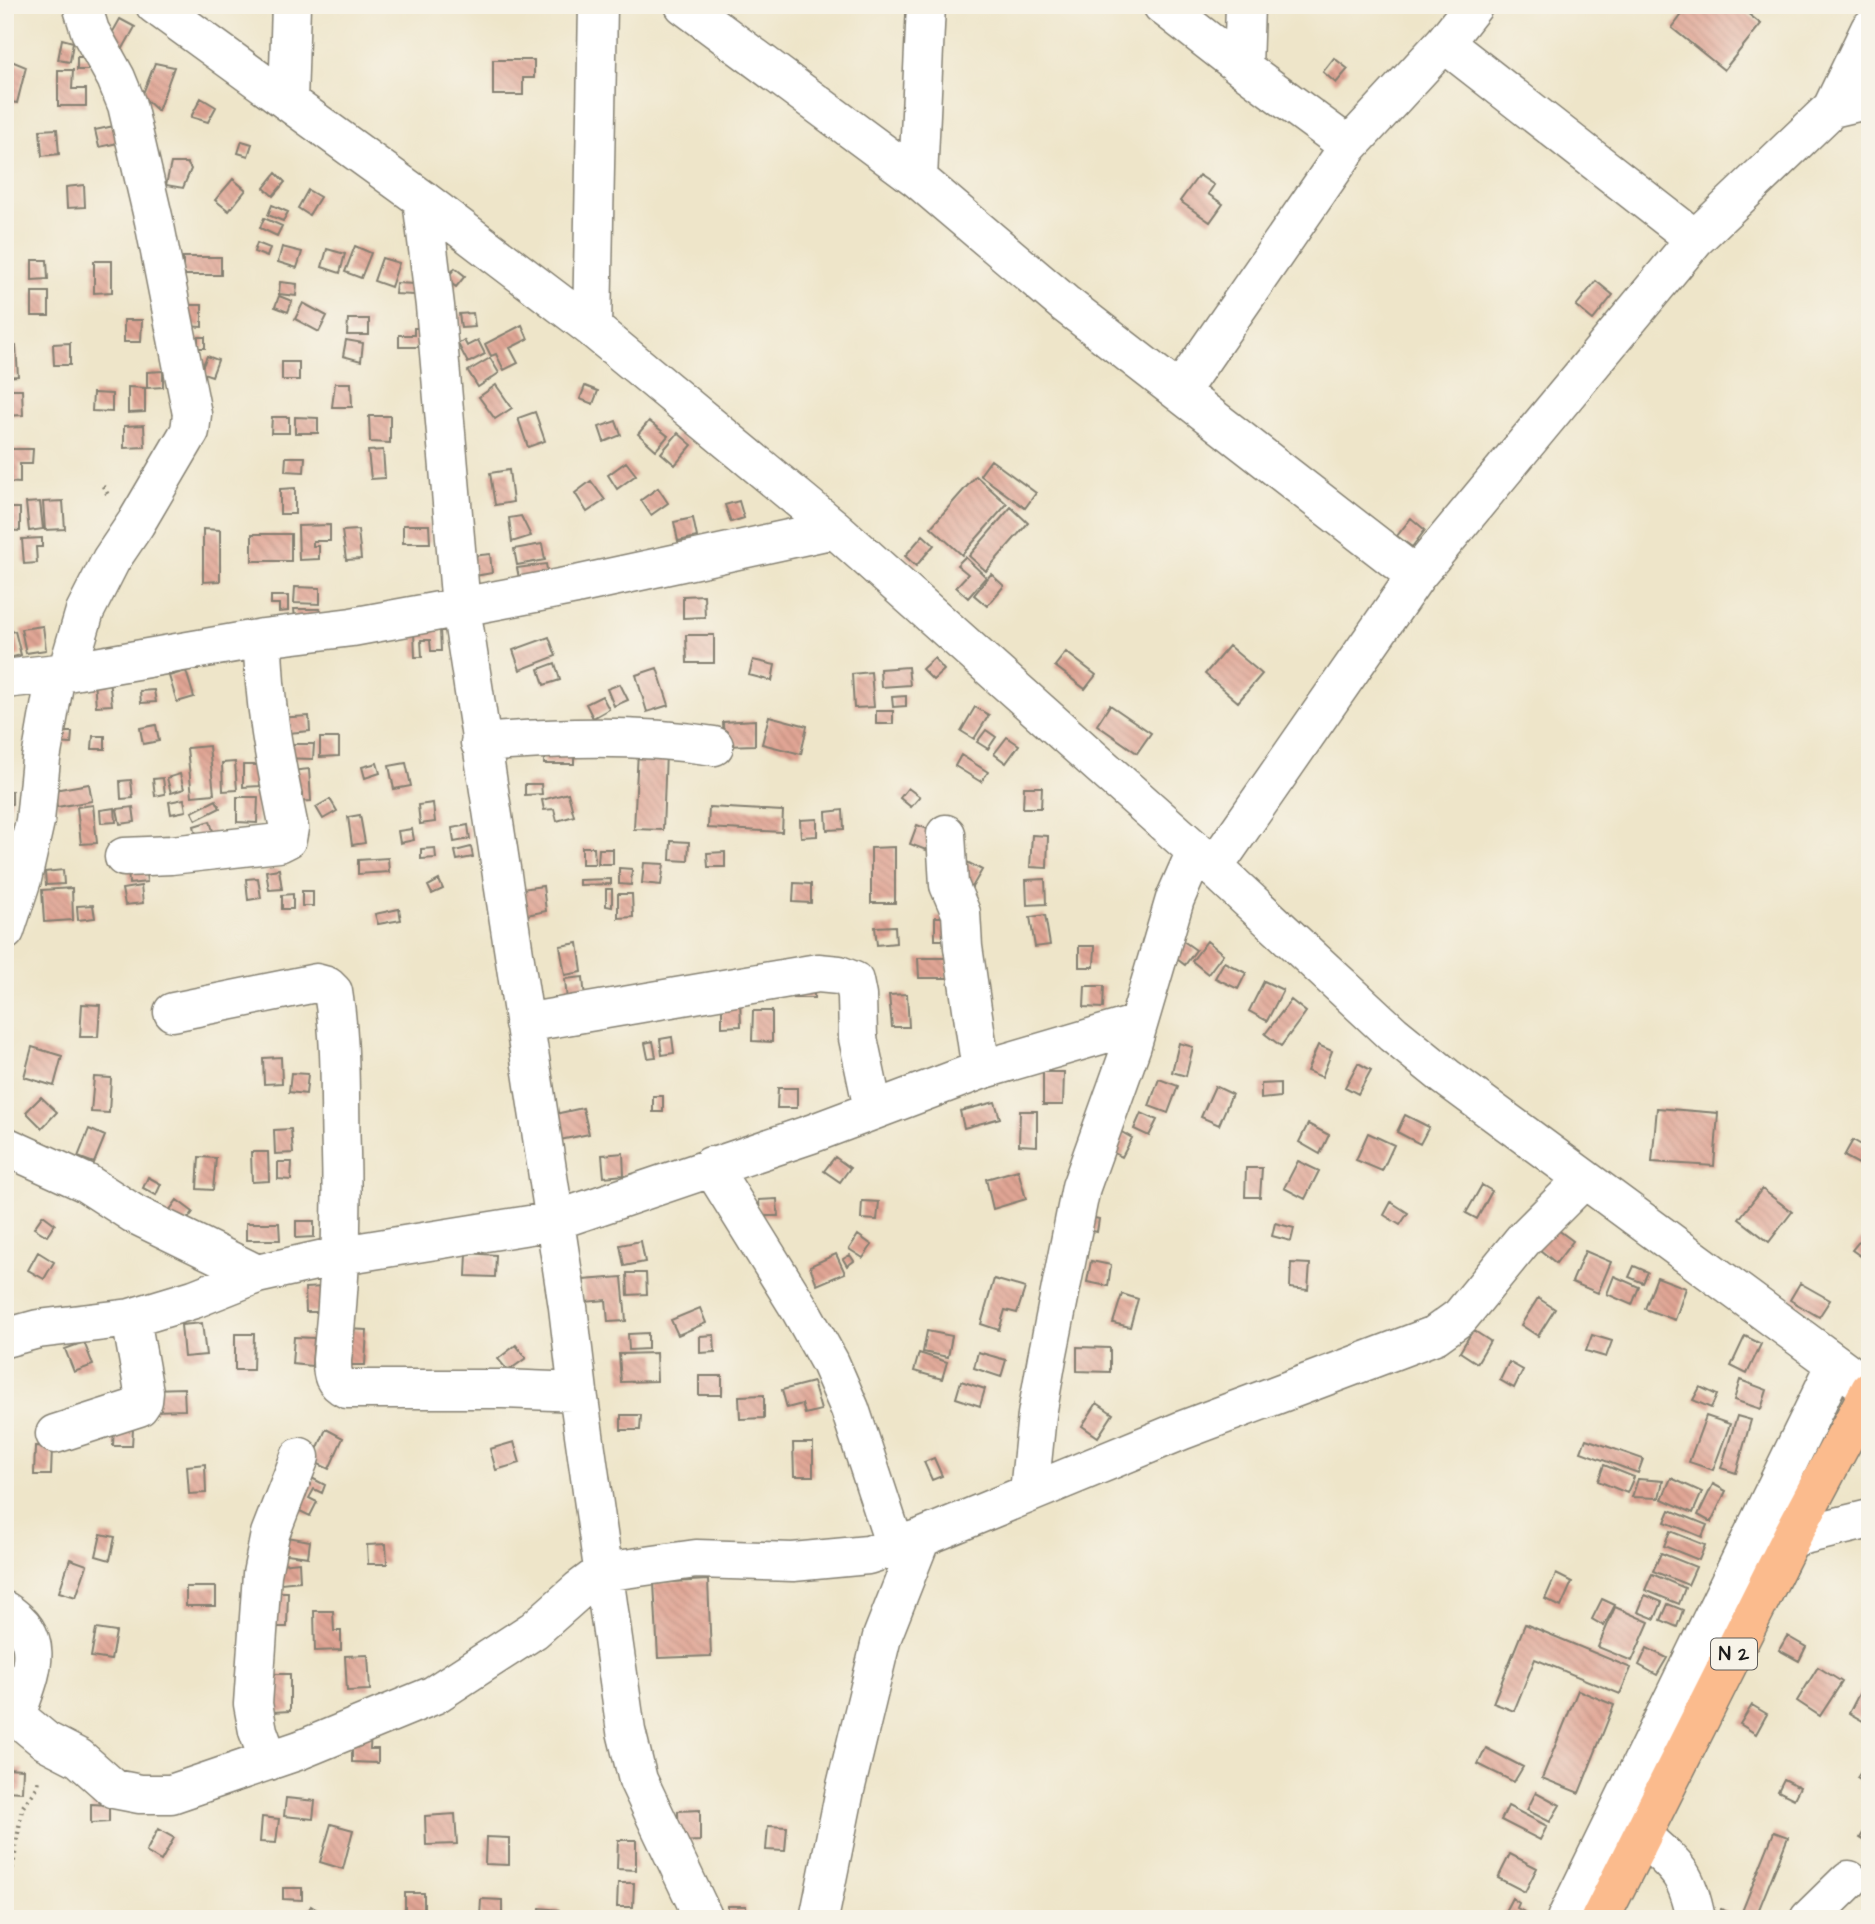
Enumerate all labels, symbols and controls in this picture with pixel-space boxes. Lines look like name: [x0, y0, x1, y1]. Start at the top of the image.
road number: N 2: [1711, 1638, 1757, 1670]

